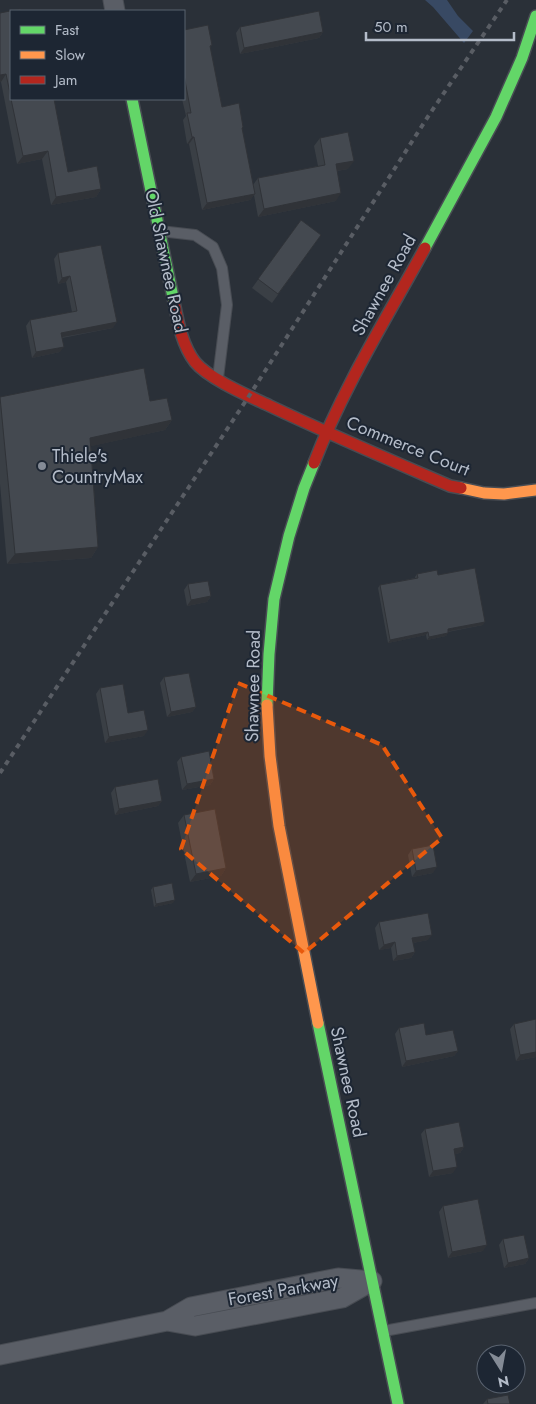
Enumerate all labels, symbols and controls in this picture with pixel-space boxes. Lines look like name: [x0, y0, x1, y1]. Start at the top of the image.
legend: [10, 10, 185, 100]
scale bar: [366, 10, 514, 42]
text: 50 m: [374, 16, 408, 38]
text: Fast: [55, 19, 79, 41]
text: Slow: [55, 44, 86, 66]
text: Jam: [53, 69, 78, 91]
street label: Old Shawnee Road: [138, 187, 194, 335]
street label: Shawnee Road: [345, 230, 423, 340]
street label: Commerce Court: [342, 409, 474, 483]
place label: Thiele's CountryMax: [52, 443, 143, 490]
marker: Thiele's CountryMax: [36, 460, 48, 472]
street label: Shawnee Road: [239, 630, 267, 742]
street label: Shawnee Road: [324, 1024, 372, 1140]
street label: Forest Parkway: [226, 1268, 340, 1312]
north arrow: [476, 1344, 526, 1394]
text: N: [496, 1371, 511, 1393]

